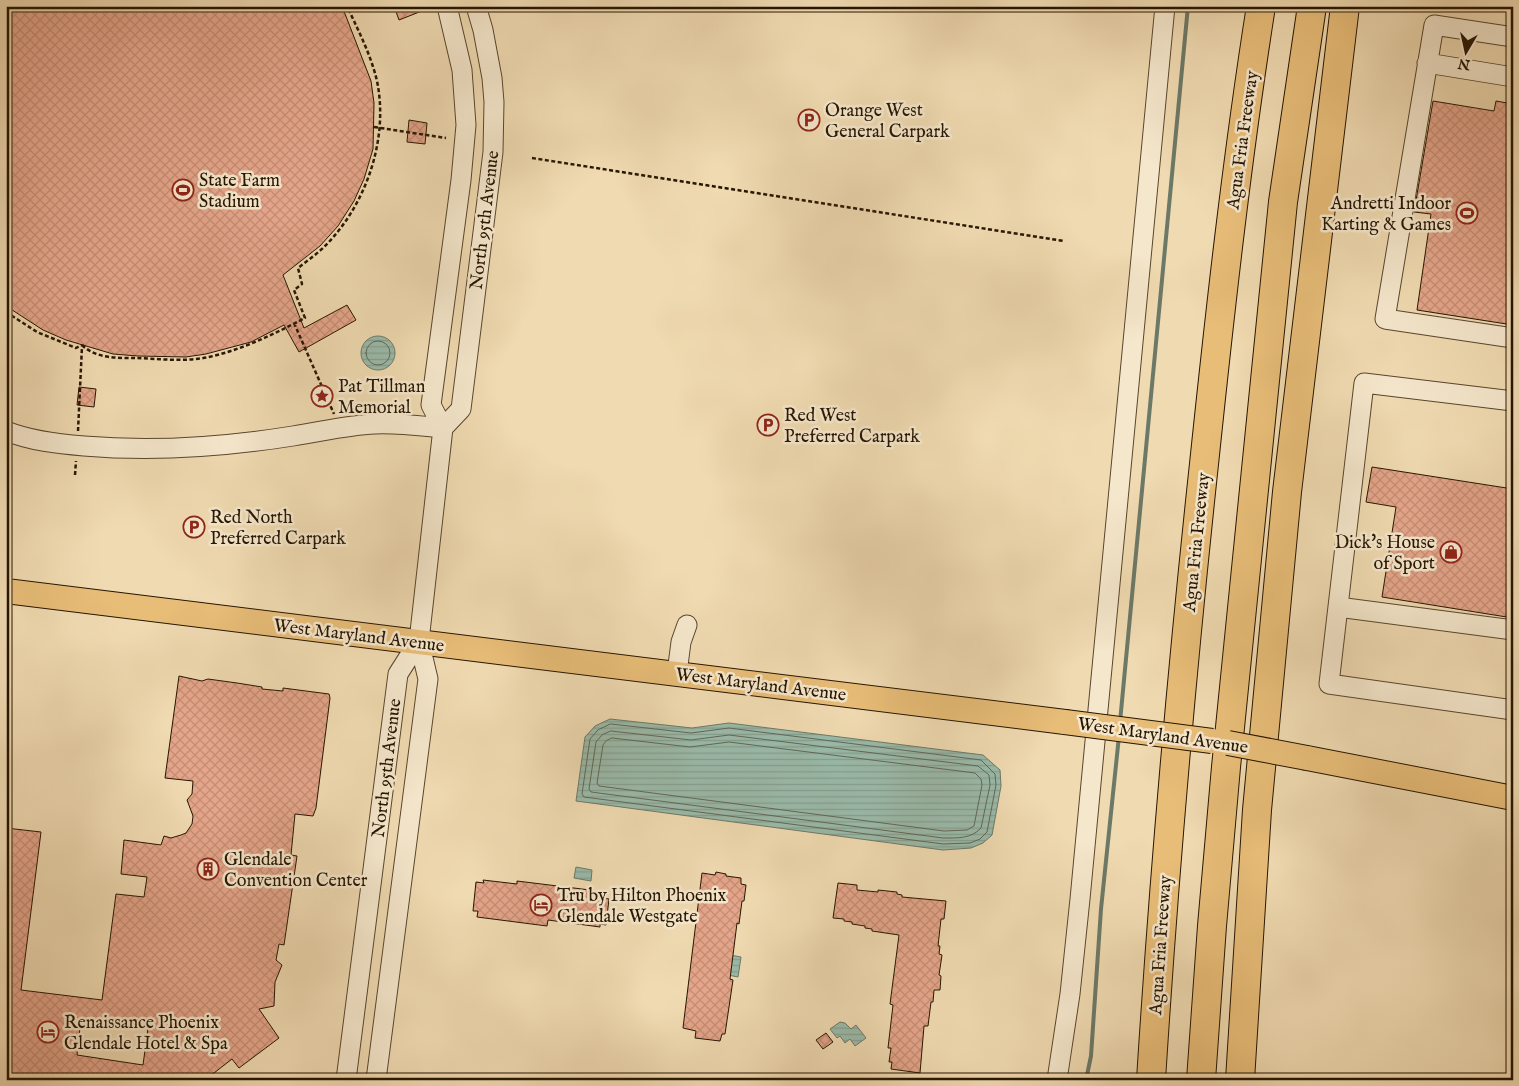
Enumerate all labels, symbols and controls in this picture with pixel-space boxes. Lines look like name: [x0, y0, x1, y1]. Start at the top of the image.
north arrow: [1442, 28, 1492, 78]
text: N: [1457, 54, 1473, 74]
street label: Agua Fria Freeway: [1222, 69, 1265, 212]
place label: Orange West General Carpark: [825, 100, 950, 144]
parking icon: Orange West General Carpark: [797, 108, 821, 132]
street label: North 95th Avenue: [466, 149, 505, 291]
place label: State Farm Stadium: [199, 170, 280, 214]
sports icon: State Farm Stadium: [171, 178, 195, 202]
place label: Andretti Indoor Karting & Games: [1321, 193, 1451, 237]
sports icon: Andretti Indoor Karting & Games: [1455, 201, 1479, 225]
place label: Pat Tillman Memorial: [338, 376, 426, 420]
place icon: Pat Tillman Memorial: [310, 384, 334, 408]
place label: Red West Preferred Carpark: [784, 405, 920, 449]
parking icon: Red West Preferred Carpark: [756, 413, 780, 437]
street label: Agua Fria Freeway: [1179, 471, 1216, 614]
place label: Red North Preferred Carpark: [210, 507, 346, 551]
parking icon: Red North Preferred Carpark: [182, 515, 206, 539]
place label: Dick's House of Sport: [1335, 532, 1435, 576]
shop icon: Dick's House of Sport: [1439, 540, 1463, 564]
street label: West Maryland Avenue: [272, 615, 445, 658]
street label: West Maryland Avenue: [674, 664, 847, 707]
street label: North 95th Avenue: [368, 697, 407, 839]
street label: West Maryland Avenue: [1076, 713, 1249, 760]
place label: Glendale Convention Center: [224, 849, 368, 893]
building icon: Glendale Convention Center: [196, 857, 220, 881]
street label: Agua Fria Freeway: [1145, 874, 1178, 1017]
place label: Tru by Hilton Phoenix Glendale Westgate: [557, 885, 727, 929]
hotel icon: Tru by Hilton Phoenix Glendale Westgate: [529, 893, 553, 917]
place label: Renaissance Phoenix Glendale Hotel & Spa: [64, 1012, 228, 1056]
hotel icon: Renaissance Phoenix Glendale Hotel & Spa: [36, 1020, 60, 1044]

